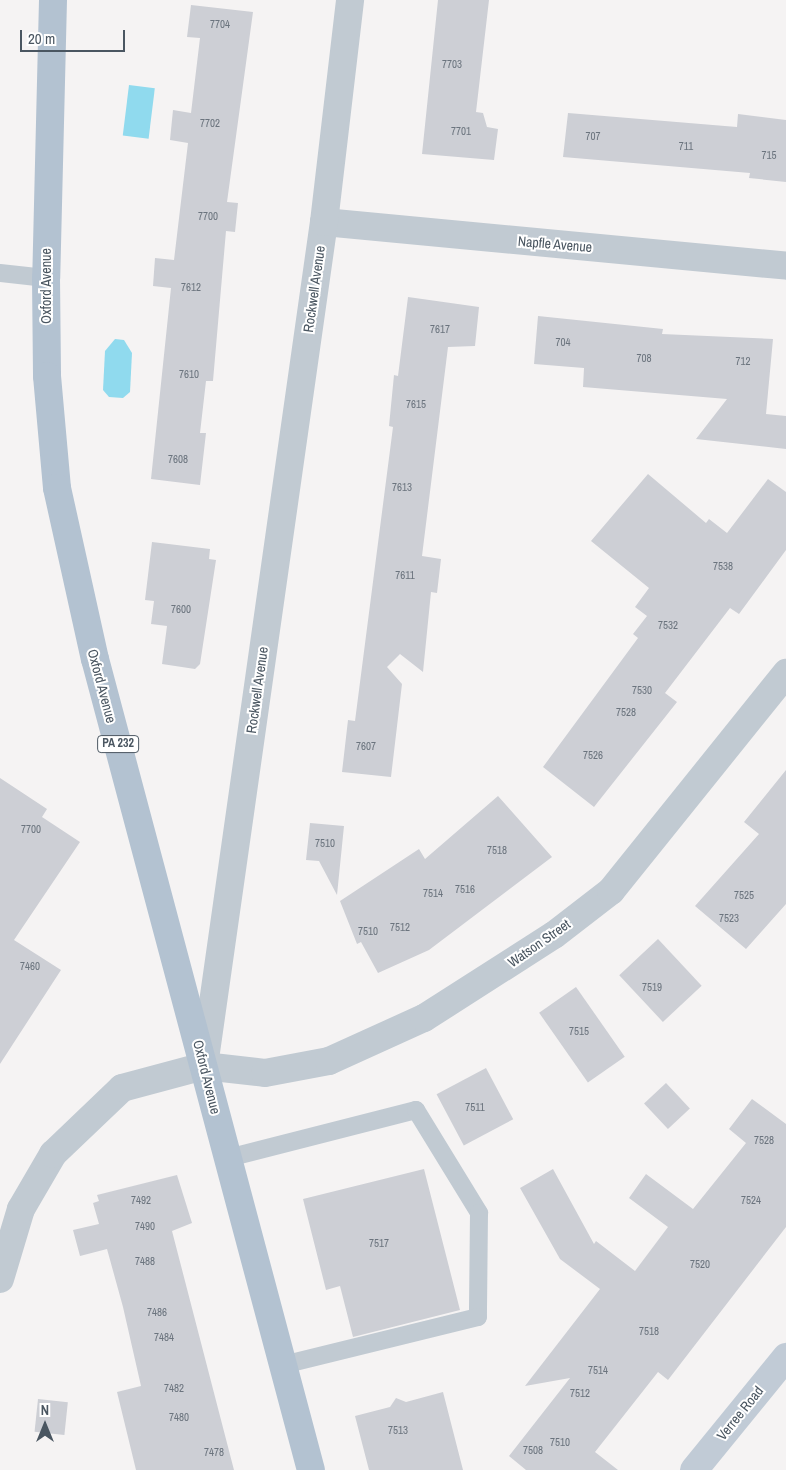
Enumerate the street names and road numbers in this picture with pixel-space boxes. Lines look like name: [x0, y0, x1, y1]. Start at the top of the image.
street label: Napfle Avenue: [517, 232, 593, 256]
street label: Rockwell Avenue: [300, 244, 328, 334]
street label: Oxford Avenue: [38, 248, 54, 324]
street label: Rockwell Avenue: [243, 645, 271, 735]
street label: Oxford Avenue: [84, 647, 120, 725]
road number: PA 232: [97, 734, 139, 754]
street label: Watson Street: [505, 915, 573, 971]
street label: Oxford Avenue: [190, 1038, 224, 1116]
street label: Verree Road: [713, 1383, 767, 1443]

